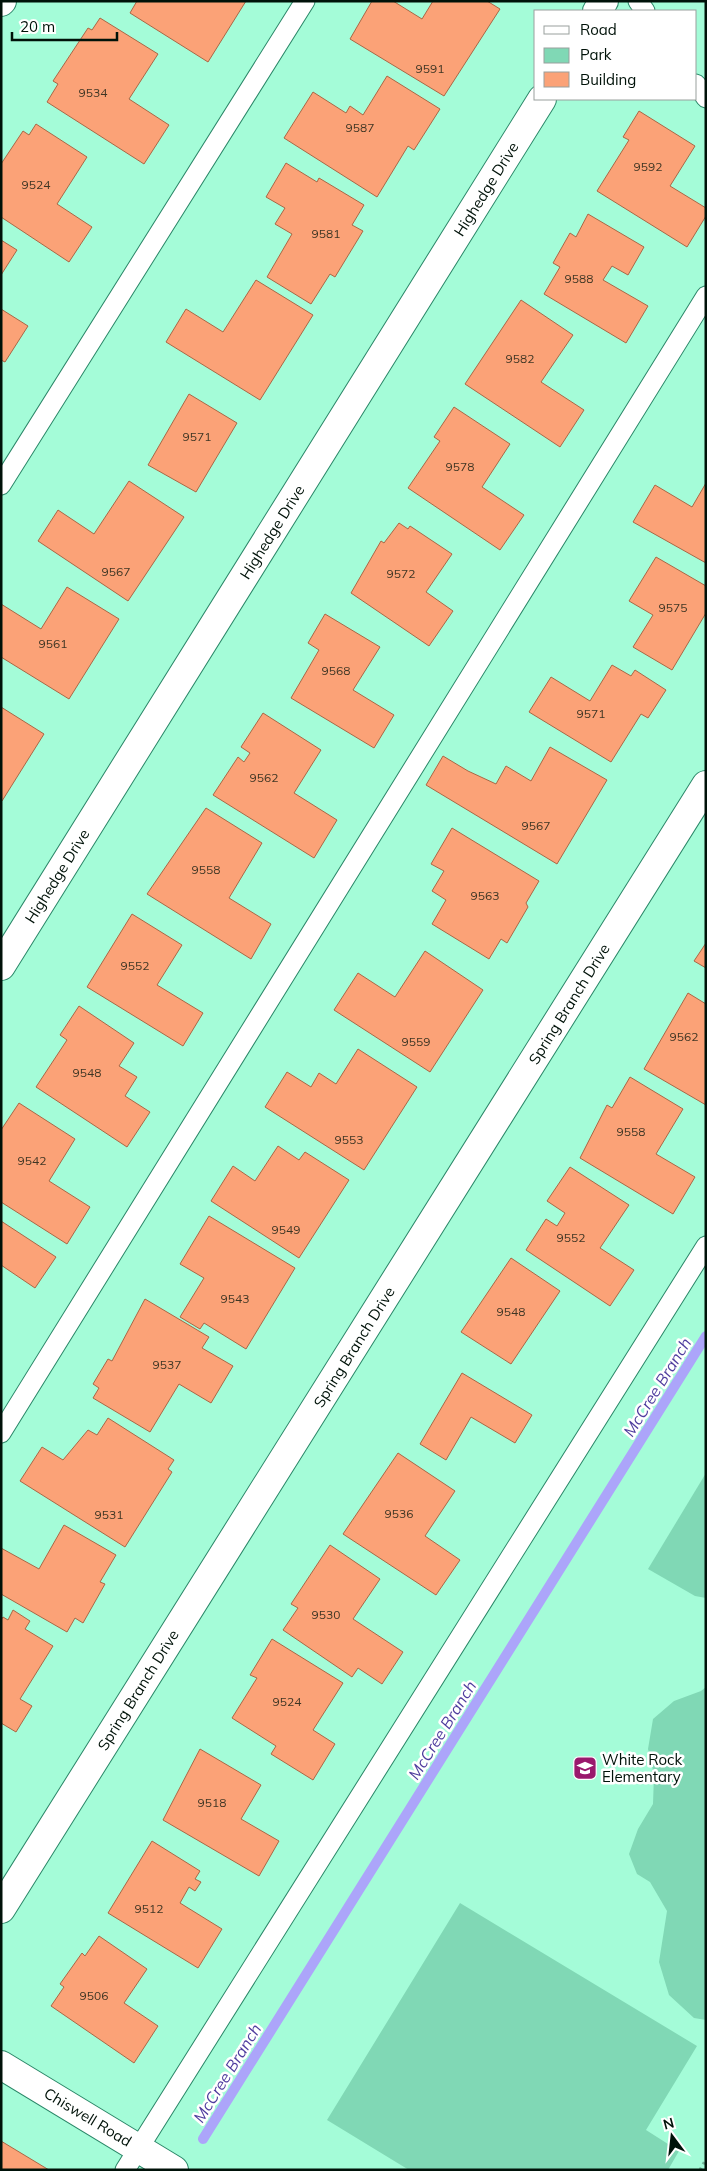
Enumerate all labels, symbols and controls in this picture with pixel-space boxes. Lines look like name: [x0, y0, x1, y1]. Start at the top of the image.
scale bar: [12, 10, 118, 42]
legend: [534, 10, 697, 100]
text: 20 m: [20, 17, 55, 36]
text: Road: [580, 20, 617, 39]
text: Park: [580, 45, 612, 64]
house number: 9591: [416, 61, 444, 76]
text: Building: [580, 70, 636, 89]
house number: 9534: [79, 85, 107, 100]
house number: 9587: [346, 120, 374, 135]
street label: Highedge Drive: [449, 138, 523, 240]
house number: 9592: [634, 159, 662, 174]
house number: 9524: [22, 177, 50, 192]
house number: 9581: [312, 226, 340, 241]
house number: 9588: [565, 271, 593, 286]
house number: 9582: [506, 351, 534, 366]
house number: 9571: [183, 429, 211, 444]
house number: 9578: [446, 459, 474, 474]
street label: Highedge Drive: [235, 481, 309, 583]
house number: 9567: [102, 564, 130, 579]
house number: 9572: [387, 566, 415, 581]
house number: 9575: [659, 600, 687, 615]
house number: 9561: [39, 636, 67, 651]
house number: 9568: [322, 663, 350, 678]
house number: 9571: [577, 706, 605, 721]
house number: 9562: [250, 770, 278, 785]
house number: 9567: [522, 818, 550, 833]
street label: Highedge Drive: [20, 825, 94, 927]
house number: 9558: [192, 862, 220, 877]
house number: 9563: [471, 888, 499, 903]
street label: Spring Branch Drive: [524, 940, 614, 1068]
house number: 9552: [121, 958, 149, 973]
house number: 9562: [670, 1029, 698, 1044]
house number: 9559: [402, 1034, 430, 1049]
house number: 9548: [73, 1065, 101, 1080]
house number: 9558: [617, 1124, 645, 1139]
house number: 9553: [335, 1132, 363, 1147]
house number: 9542: [18, 1153, 46, 1168]
house number: 9549: [272, 1222, 300, 1237]
house number: 9552: [557, 1230, 585, 1245]
street label: Spring Branch Drive: [309, 1283, 399, 1411]
house number: 9543: [221, 1291, 249, 1306]
house number: 9548: [497, 1304, 525, 1319]
water label: McCree Branch: [619, 1334, 695, 1440]
house number: 9537: [153, 1357, 181, 1372]
house number: 9536: [385, 1506, 413, 1521]
house number: 9531: [95, 1507, 123, 1522]
house number: 9530: [312, 1607, 340, 1622]
street label: Spring Branch Drive: [93, 1626, 183, 1754]
water label: McCree Branch: [404, 1677, 480, 1783]
house number: 9524: [273, 1694, 301, 1709]
place label: White Rock Elementary: [602, 1750, 682, 1786]
school or university icon: White Rock Elementary: [572, 1755, 598, 1781]
house number: 9518: [198, 1795, 226, 1810]
house number: 9512: [135, 1901, 163, 1916]
house number: 9506: [80, 1988, 108, 2003]
water label: McCree Branch: [189, 2020, 265, 2126]
street label: Chiswell Road: [41, 2083, 135, 2151]
north arrow: [647, 2111, 697, 2161]
text: N: [661, 2113, 676, 2134]

